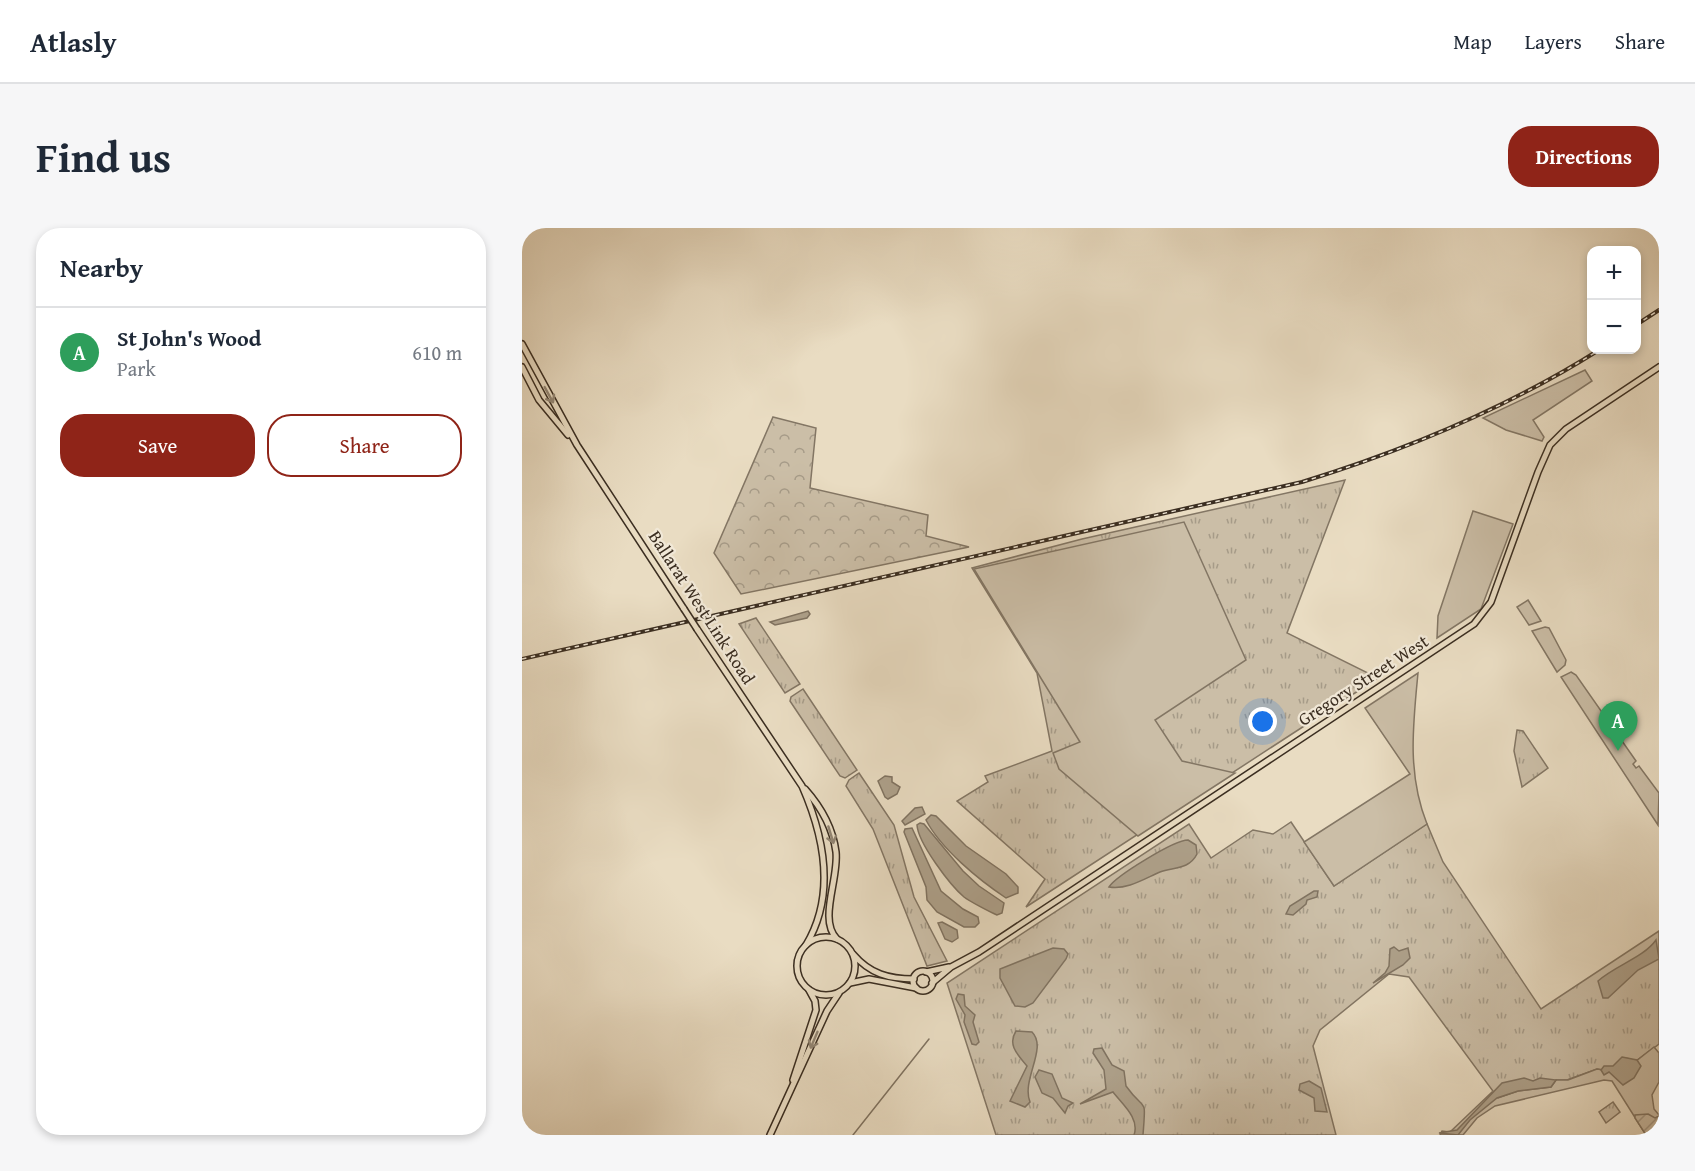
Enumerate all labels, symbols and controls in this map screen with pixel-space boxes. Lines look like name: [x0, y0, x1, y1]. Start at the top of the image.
text: Atlasly: [30, 21, 117, 62]
text: Map: [1453, 26, 1492, 57]
text: Layers: [1525, 26, 1582, 57]
text: Share: [1615, 26, 1665, 57]
text: Find us: [36, 126, 171, 187]
button: Directions: [1508, 126, 1659, 187]
map controls: [1587, 246, 1641, 354]
button: +: [1587, 246, 1641, 300]
text: Nearby: [60, 248, 143, 287]
button: −: [1587, 300, 1641, 354]
text: St John's Wood: [117, 322, 261, 354]
text: A: [73, 338, 86, 367]
text: 610 m: [412, 338, 462, 367]
text: Park: [117, 354, 156, 383]
one-way arrow: [544, 385, 555, 403]
button: Save: [60, 414, 255, 477]
button: Share: [267, 414, 462, 477]
street label: Ballarat West Link Road: [642, 525, 762, 690]
street label: Gregory Street West: [1292, 627, 1434, 732]
pin: A: [1598, 702, 1638, 751]
your location: [1248, 707, 1277, 736]
one-way arrow: [827, 825, 838, 844]
one-way arrow: [808, 1030, 819, 1049]

